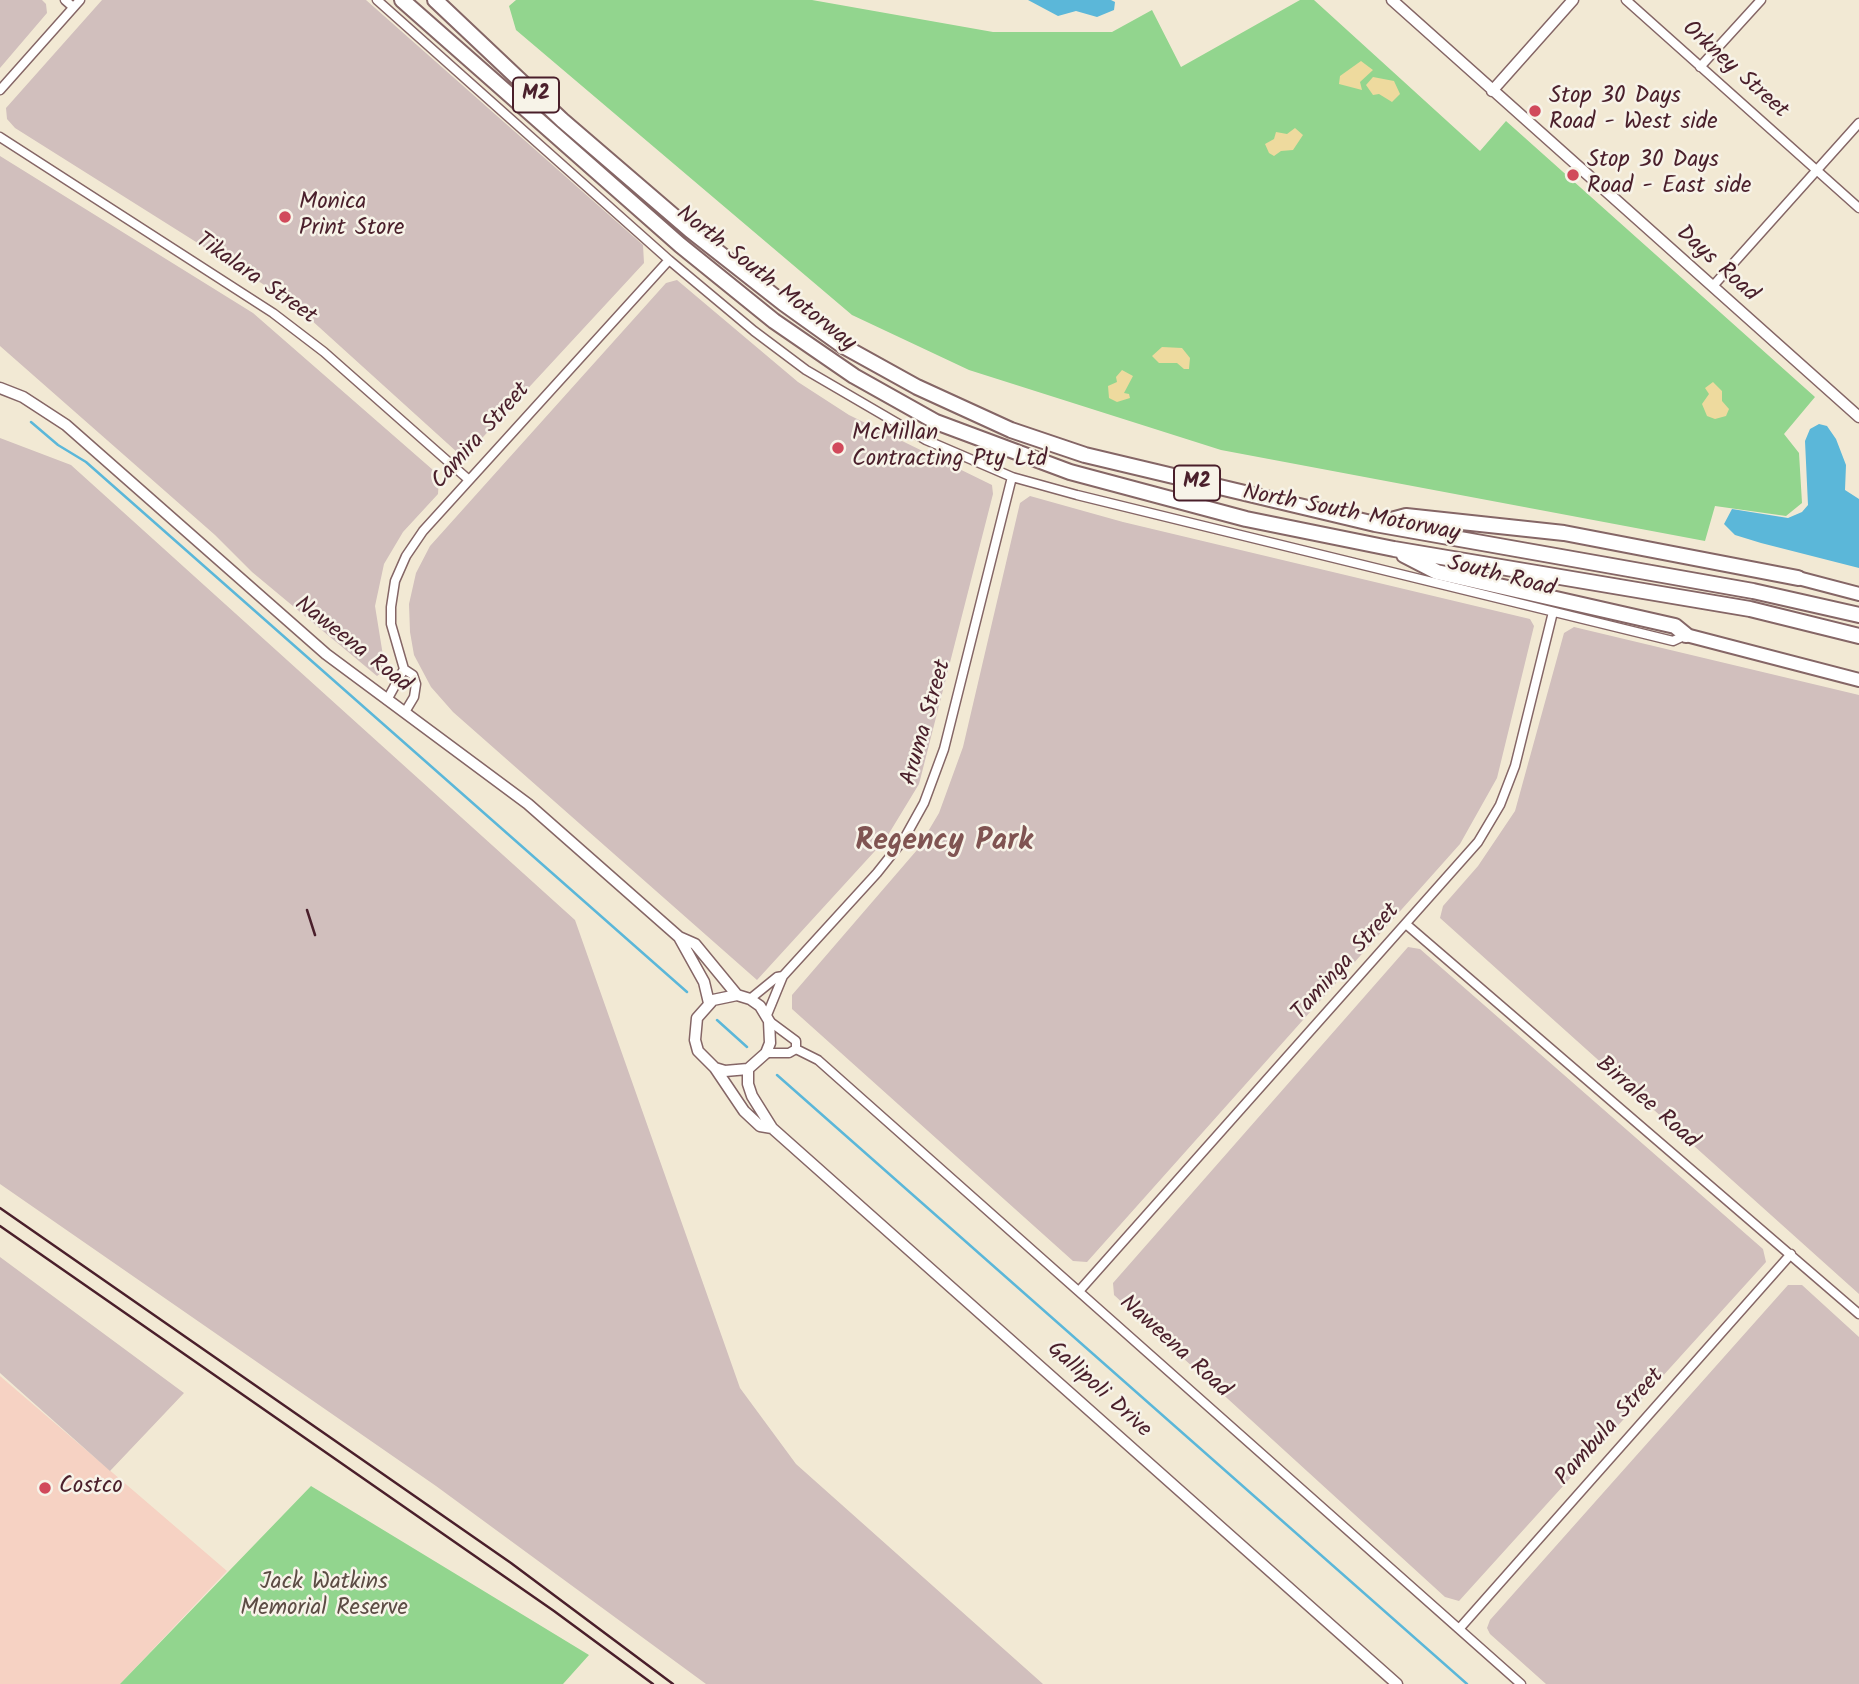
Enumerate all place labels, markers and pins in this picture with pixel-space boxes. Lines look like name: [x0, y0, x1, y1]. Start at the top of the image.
place label: Stop 30 Days Road - West side: [1549, 84, 1717, 138]
marker: Stop 30 Days Road - West side: [1527, 103, 1543, 119]
place label: Stop 30 Days Road - East side: [1587, 148, 1751, 202]
marker: Stop 30 Days Road - East side: [1565, 167, 1581, 183]
place label: Monica Print Store: [299, 190, 404, 244]
marker: Monica Print Store: [277, 209, 293, 225]
place label: McMillan Contracting Pty Ltd: [852, 421, 1047, 475]
marker: McMillan Contracting Pty Ltd: [830, 440, 846, 456]
place label: Costco: [59, 1474, 123, 1502]
marker: Costco: [37, 1480, 53, 1496]

